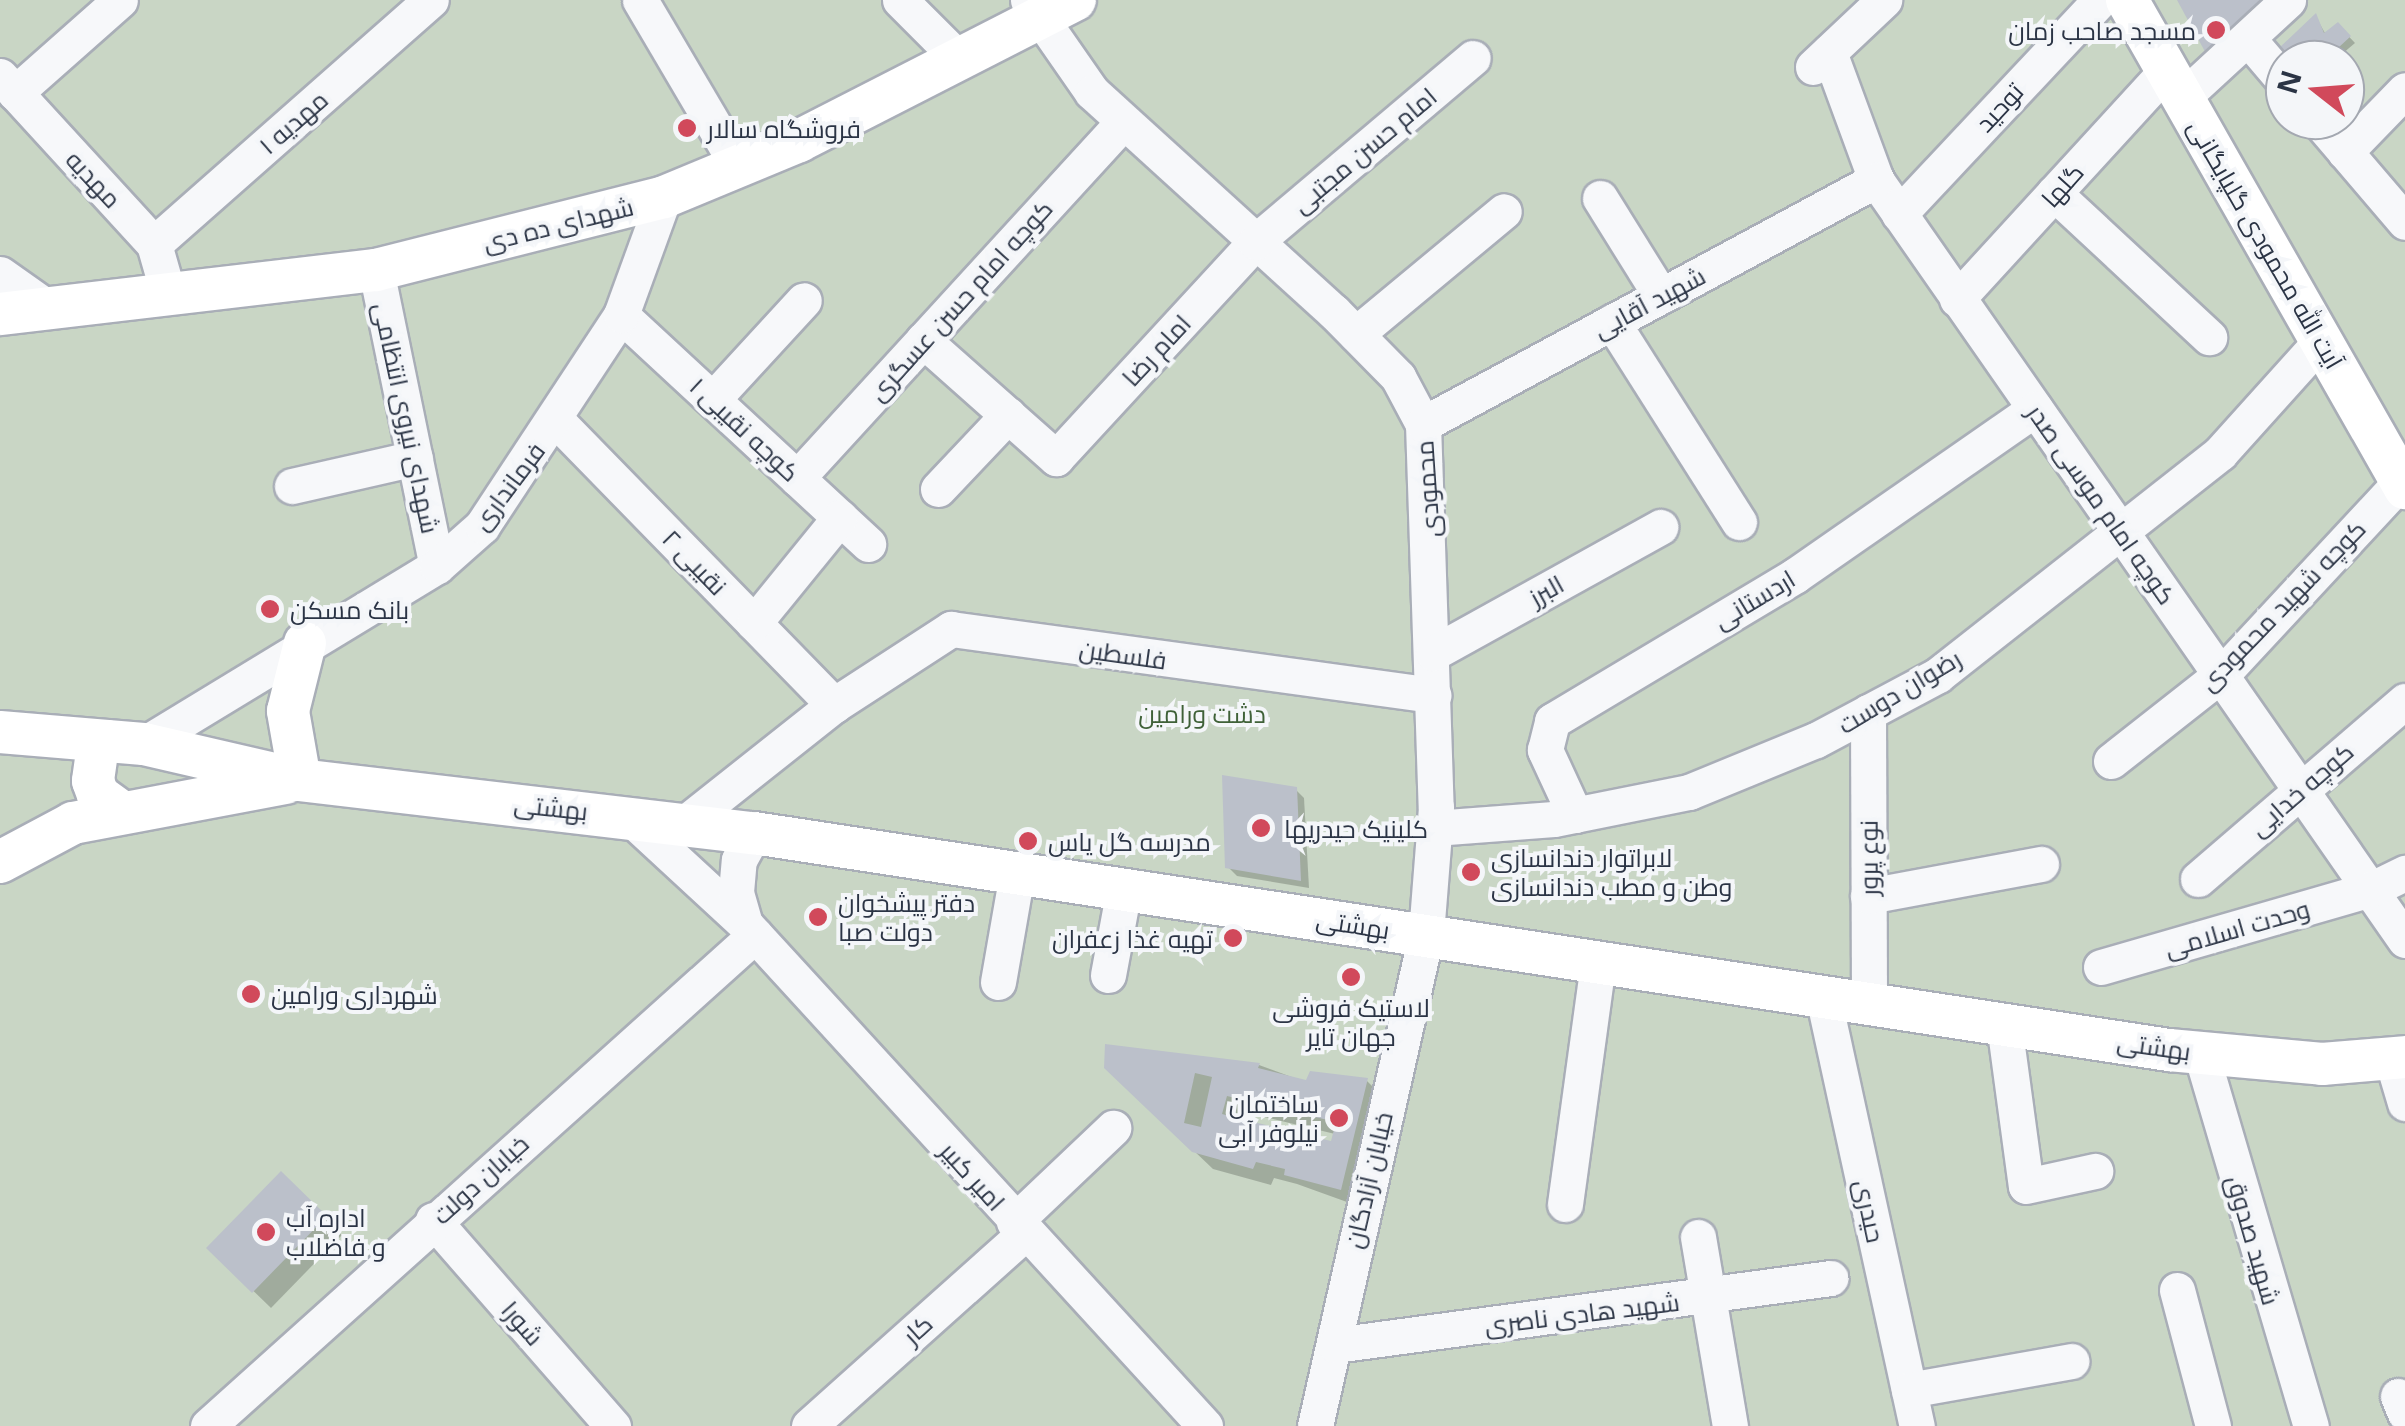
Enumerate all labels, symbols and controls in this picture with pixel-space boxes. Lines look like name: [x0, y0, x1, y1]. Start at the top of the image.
place label: مسجد صاحب زمان: [2008, 15, 2196, 45]
marker: مسجد صاحب زمان: [2205, 19, 2227, 41]
north arrow: [2265, 40, 2365, 140]
text: N: [2267, 65, 2310, 98]
street label: توحید: [1969, 76, 2029, 138]
street label: امام حسن مجتبی: [1286, 81, 1442, 219]
street label: مهدیه ۱: [252, 84, 334, 160]
place label: فروشگاه سالار: [707, 113, 861, 143]
street label: آیت الله محمودی گلپایگانی: [2182, 114, 2350, 374]
marker: فروشگاه سالار: [676, 117, 698, 139]
street label: مهدیه: [60, 144, 128, 214]
street label: گلها: [2035, 157, 2089, 213]
street label: شهدای ده دی: [480, 191, 636, 257]
street label: کوچه امام حسن عسگری: [862, 193, 1058, 407]
street label: شهید آقایی: [1588, 260, 1710, 344]
street label: شهدای نیروی انتظامی: [368, 300, 446, 536]
street label: امام رضا: [1115, 308, 1197, 392]
street label: کوچه نقیبی ۱: [684, 371, 806, 487]
street label: کوچه امام موسی صدر: [2022, 398, 2182, 610]
street label: فرمانداری: [465, 436, 551, 536]
street label: محمودی: [1409, 440, 1445, 538]
street label: کوچه شهید محمودی: [2193, 513, 2371, 697]
street label: نقیبی ۲: [657, 523, 733, 601]
street label: اردستانی: [1708, 563, 1800, 635]
street label: البرز: [1523, 568, 1569, 612]
place label: بانک مسکن: [290, 594, 409, 624]
marker: بانک مسکن: [259, 598, 281, 620]
street label: فلسطین: [1077, 633, 1169, 675]
street label: رضوان دوست: [1832, 643, 1966, 739]
park label: دشت ورامین: [1138, 698, 1266, 728]
street label: کوچه خدایی: [2243, 736, 2359, 842]
street label: بهشتی: [513, 788, 589, 826]
place label: کلینیک حیدریها: [1284, 813, 1428, 843]
marker: کلینیک حیدریها: [1248, 815, 1274, 841]
street label: نوع پرور: [1853, 820, 1883, 896]
place label: مدرسه گل یاس: [1048, 826, 1211, 856]
marker: مدرسه گل یاس: [1017, 830, 1039, 852]
place label: لابراتوار دندانسازی وطن و مطب دندانسازی: [1491, 843, 1732, 902]
marker: لابراتوار دندانسازی وطن و مطب دندانسازی: [1460, 861, 1482, 883]
place label: دفتر پیشخوان دولت صبا: [838, 888, 975, 947]
street label: وحدت اسلامی: [2161, 893, 2313, 963]
street label: بهشتی: [1314, 903, 1392, 945]
marker: دفتر پیشخوان دولت صبا: [807, 906, 829, 928]
place label: تهیه غذا زعفران: [1052, 923, 1213, 953]
marker: تهیه غذا زعفران: [1222, 927, 1244, 949]
marker: لاستیک فروشی جهان تایر: [1340, 966, 1362, 988]
place label: شهرداری ورامین: [271, 979, 438, 1009]
marker: شهرداری ورامین: [240, 983, 262, 1005]
place label: لاستیک فروشی جهان تایر: [1272, 993, 1430, 1052]
street label: بهشتی: [2115, 1026, 2193, 1066]
place label: ساختمان نیلوفر آبی: [1218, 1089, 1319, 1148]
marker: ساختمان نیلوفر آبی: [1328, 1107, 1350, 1129]
street label: خیابان آزادگان: [1338, 1109, 1398, 1251]
street label: خیابان دولت: [426, 1128, 534, 1230]
street label: امیر کبیر: [934, 1136, 1012, 1216]
street label: شهید صدوق: [2221, 1172, 2287, 1308]
street label: حیدری: [1849, 1177, 1891, 1245]
place label: اداره آب و فاضلاب: [286, 1203, 386, 1262]
marker: اداره آب و فاضلاب: [255, 1221, 277, 1243]
street label: شهید هادی ناصری: [1483, 1286, 1681, 1340]
street label: شورا: [496, 1295, 550, 1351]
street label: کار: [896, 1308, 938, 1350]

